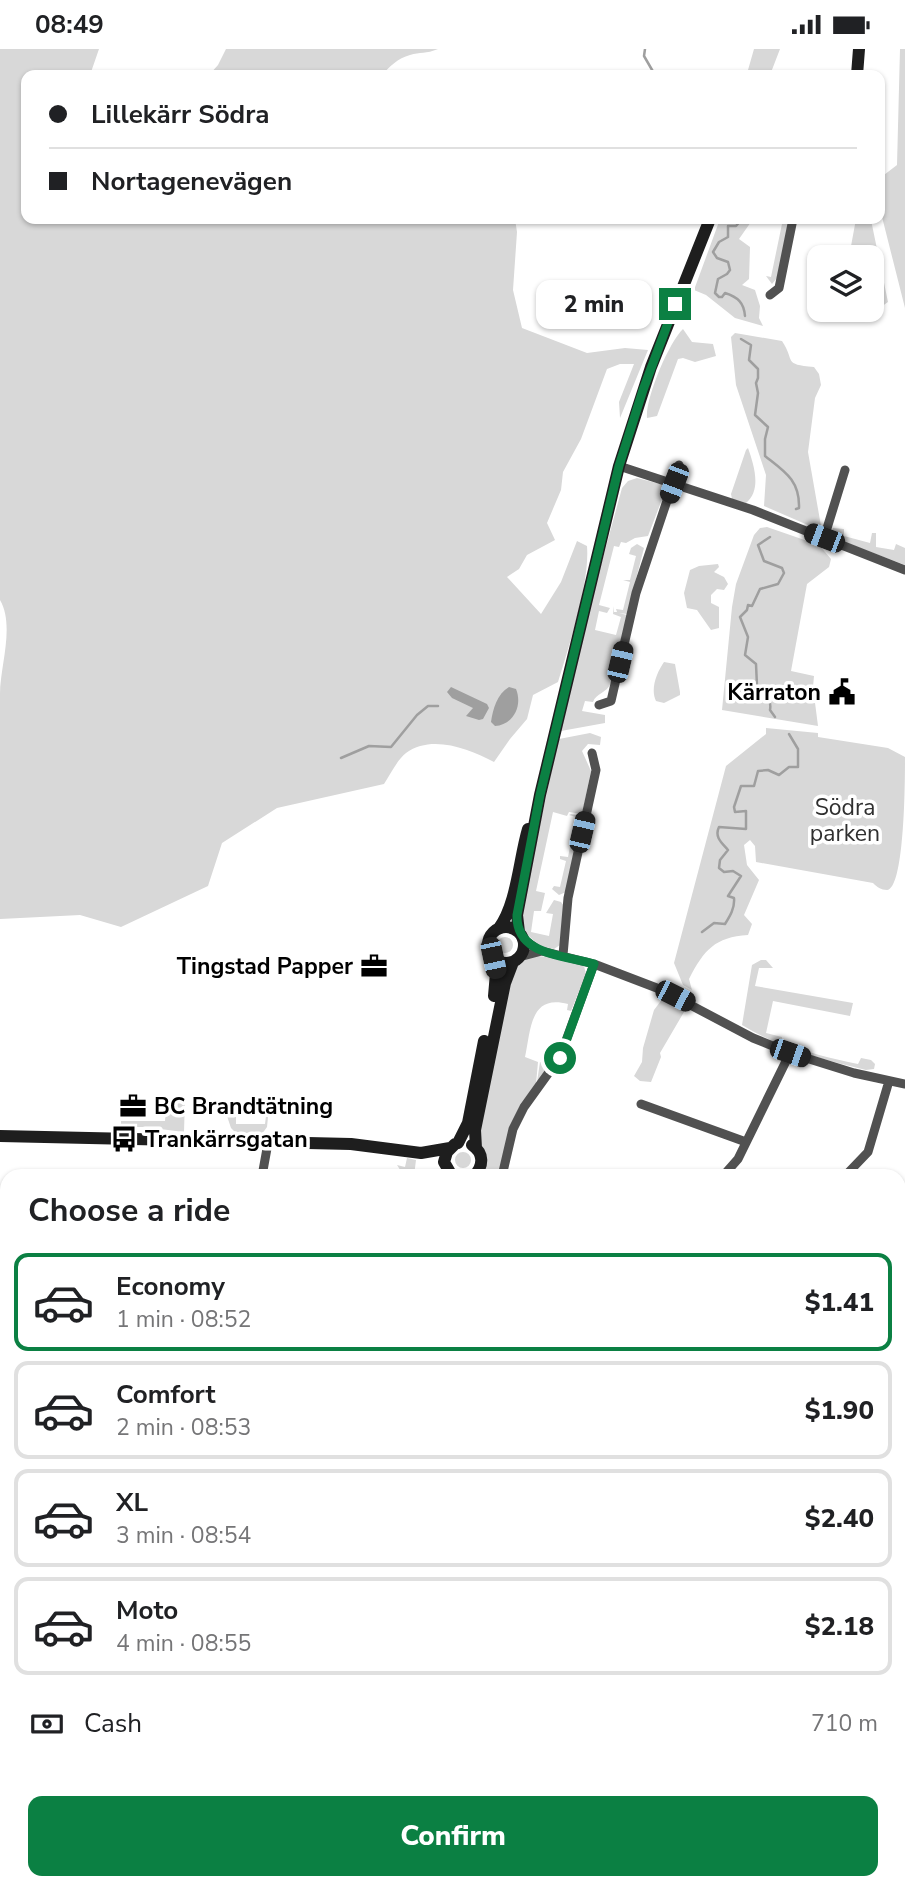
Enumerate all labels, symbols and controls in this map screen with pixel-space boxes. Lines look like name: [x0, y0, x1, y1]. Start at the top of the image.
text: 08:49: [35, 7, 104, 42]
text: Lillekärr Södra: [91, 97, 270, 132]
text: Nortagenevägen: [91, 164, 292, 199]
map controls: [807, 245, 884, 322]
button: layers: [807, 245, 884, 322]
callout: 2 min: [535, 279, 650, 329]
route end: [659, 288, 691, 320]
text: 2 min: [564, 289, 624, 320]
car: [657, 460, 692, 506]
car: [801, 521, 848, 555]
car: [606, 639, 635, 685]
place label: Kärraton: [727, 677, 821, 708]
public building icon: Kärraton: [827, 677, 857, 707]
park label: Södra parken: [810, 792, 880, 849]
car: [568, 809, 597, 855]
car: [479, 935, 508, 981]
place label: Tingstad Papper: [177, 951, 353, 982]
office icon: Tingstad Papper: [359, 951, 389, 981]
car: [652, 977, 699, 1015]
car: [767, 1036, 814, 1070]
route start: [544, 1042, 576, 1074]
office icon: BC Brandtätning: [118, 1091, 148, 1121]
place label: BC Brandtätning: [154, 1091, 333, 1122]
bus stop icon: Trankärrsgatan: [109, 1124, 139, 1154]
place label: Trankärrsgatan: [145, 1124, 308, 1155]
text: Choose a ride: [28, 1189, 230, 1232]
text: Economy: [116, 1269, 225, 1304]
icon: car: [32, 1271, 95, 1334]
text: $1.41: [805, 1285, 874, 1320]
text: 1 min · 08:52: [116, 1304, 251, 1335]
text: Comfort: [116, 1377, 216, 1412]
icon: car: [32, 1379, 95, 1442]
text: $1.90: [805, 1393, 874, 1428]
text: 2 min · 08:53: [116, 1412, 251, 1443]
text: XL: [116, 1485, 148, 1520]
icon: car: [32, 1487, 95, 1550]
text: $2.40: [805, 1501, 874, 1536]
text: 3 min · 08:54: [116, 1520, 251, 1551]
text: Moto: [116, 1593, 178, 1628]
icon: car: [32, 1595, 95, 1658]
text: $2.18: [805, 1609, 874, 1644]
text: 4 min · 08:55: [116, 1628, 251, 1659]
icon: cash: [28, 1705, 66, 1743]
text: Cash: [84, 1706, 142, 1741]
text: 710 m: [811, 1708, 878, 1739]
button: Confirm: [28, 1796, 878, 1876]

